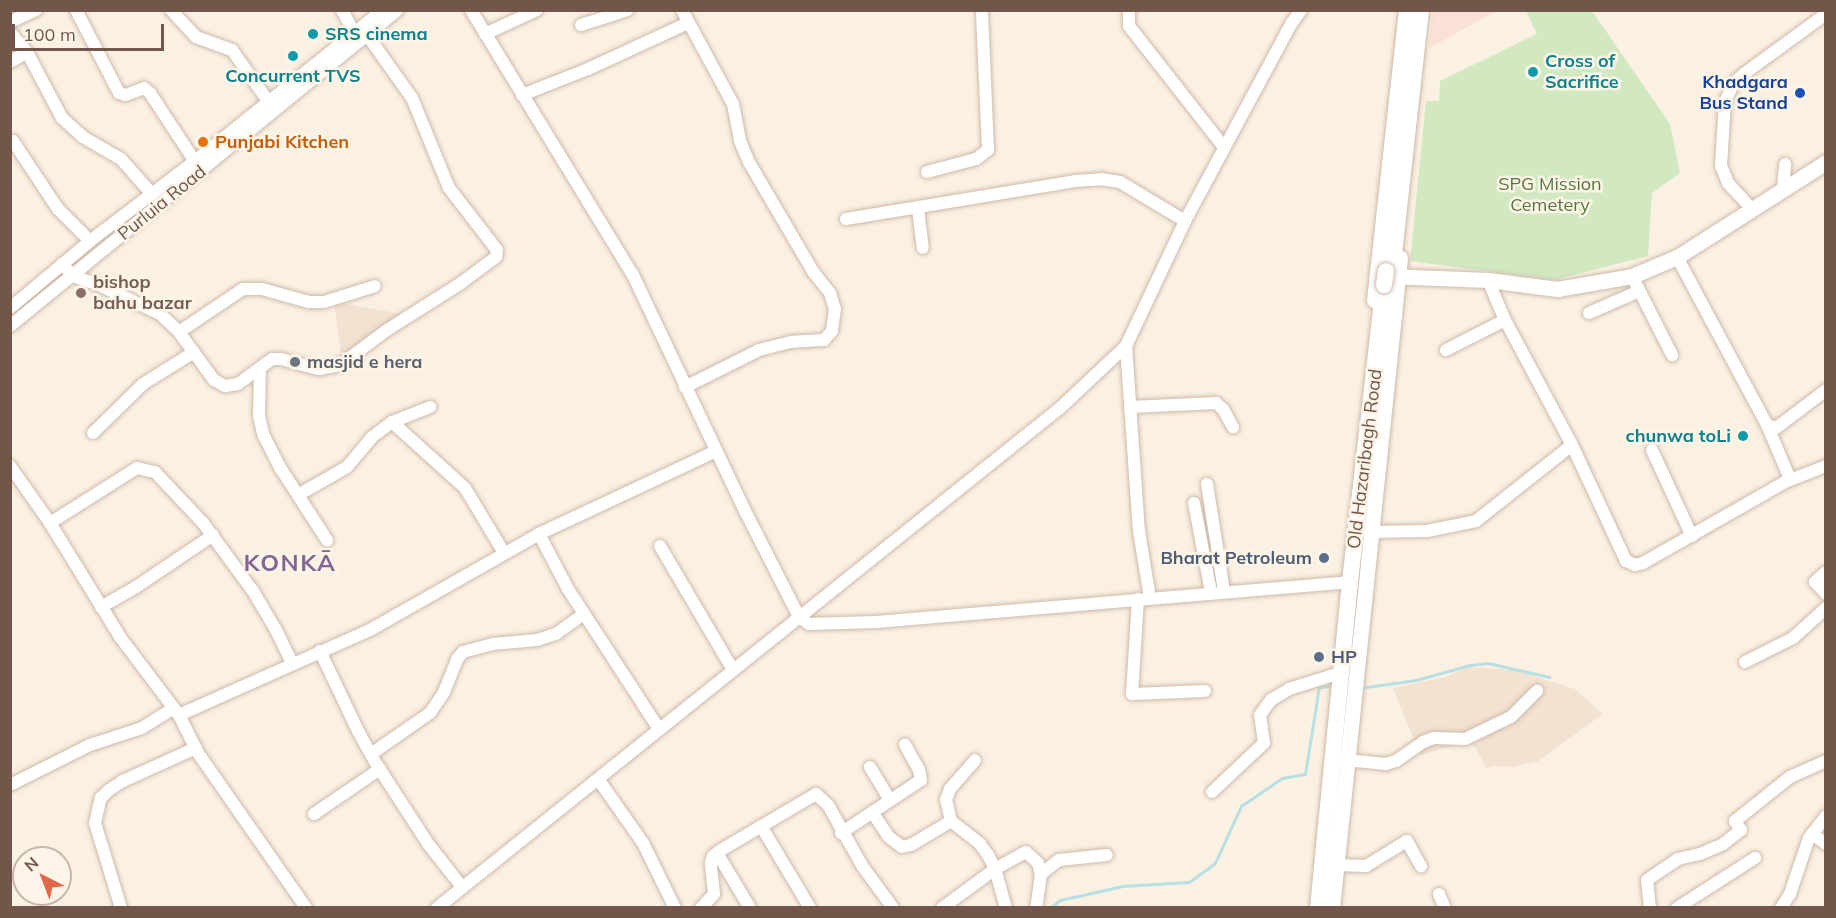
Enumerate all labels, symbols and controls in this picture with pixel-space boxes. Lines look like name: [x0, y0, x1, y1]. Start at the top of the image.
scale bar: [15, 12, 166, 50]
text: 100 m: [23, 23, 76, 46]
place label: SRS cinema: [325, 23, 428, 45]
marker: SRS cinema: [306, 27, 320, 41]
marker: Concurrent TVS: [286, 49, 300, 63]
place label: Cross of Sacrifice: [1545, 51, 1619, 94]
place label: Concurrent TVS: [225, 65, 361, 87]
marker: Cross of Sacrifice: [1526, 65, 1540, 79]
place label: Khadgara Bus Stand: [1699, 72, 1788, 115]
marker: Khadgara Bus Stand: [1793, 86, 1807, 100]
place label: Punjabi Kitchen: [215, 131, 349, 153]
marker: Punjabi Kitchen: [196, 135, 210, 149]
street label: Purluia Road: [114, 161, 210, 245]
park label: SPG Mission Cemetery: [1498, 174, 1602, 216]
place label: bishop bahu bazar: [93, 272, 192, 314]
marker: bishop bahu bazar: [74, 286, 88, 300]
place label: masjid e hera: [307, 351, 423, 373]
marker: masjid e hera: [288, 355, 302, 369]
street label: Old Hazaribagh Road: [1343, 368, 1387, 550]
place label: chunwa toLi: [1626, 425, 1731, 447]
marker: chunwa toLi: [1736, 429, 1750, 443]
place label: Bharat Petroleum: [1160, 547, 1312, 569]
district label: KONKĀ: [243, 549, 337, 577]
marker: Bharat Petroleum: [1317, 551, 1331, 565]
place label: HP: [1331, 646, 1357, 668]
marker: HP: [1312, 650, 1326, 664]
north arrow: [12, 846, 72, 906]
text: N: [20, 853, 42, 876]

